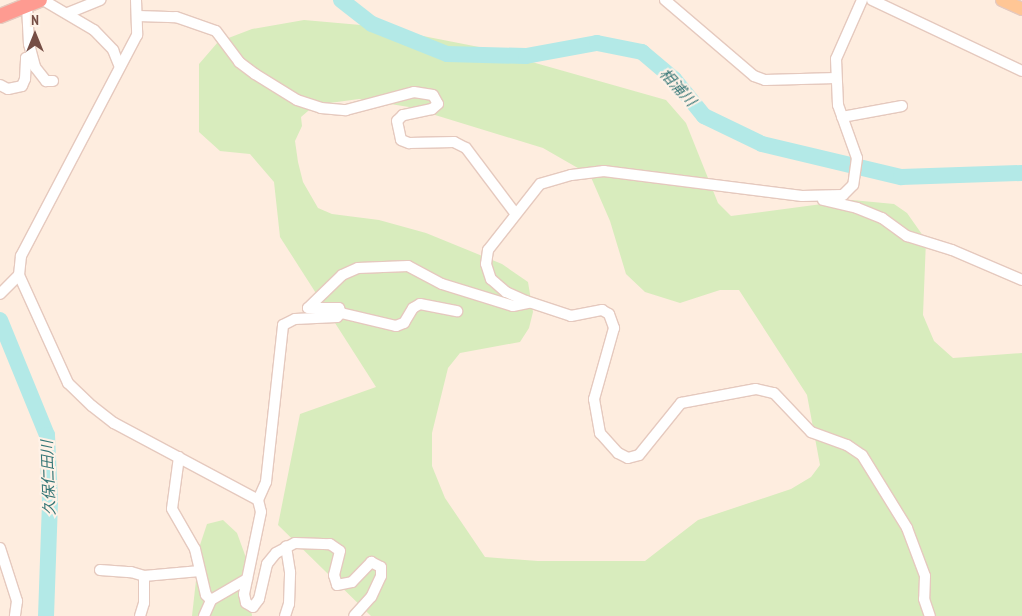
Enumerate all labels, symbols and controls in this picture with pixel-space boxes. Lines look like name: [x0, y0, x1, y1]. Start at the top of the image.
north arrow: [10, 10, 60, 60]
text: N: [31, 11, 39, 29]
water label: 相浦川: [656, 64, 700, 110]
water label: 久保仁田川: [38, 440, 58, 516]

